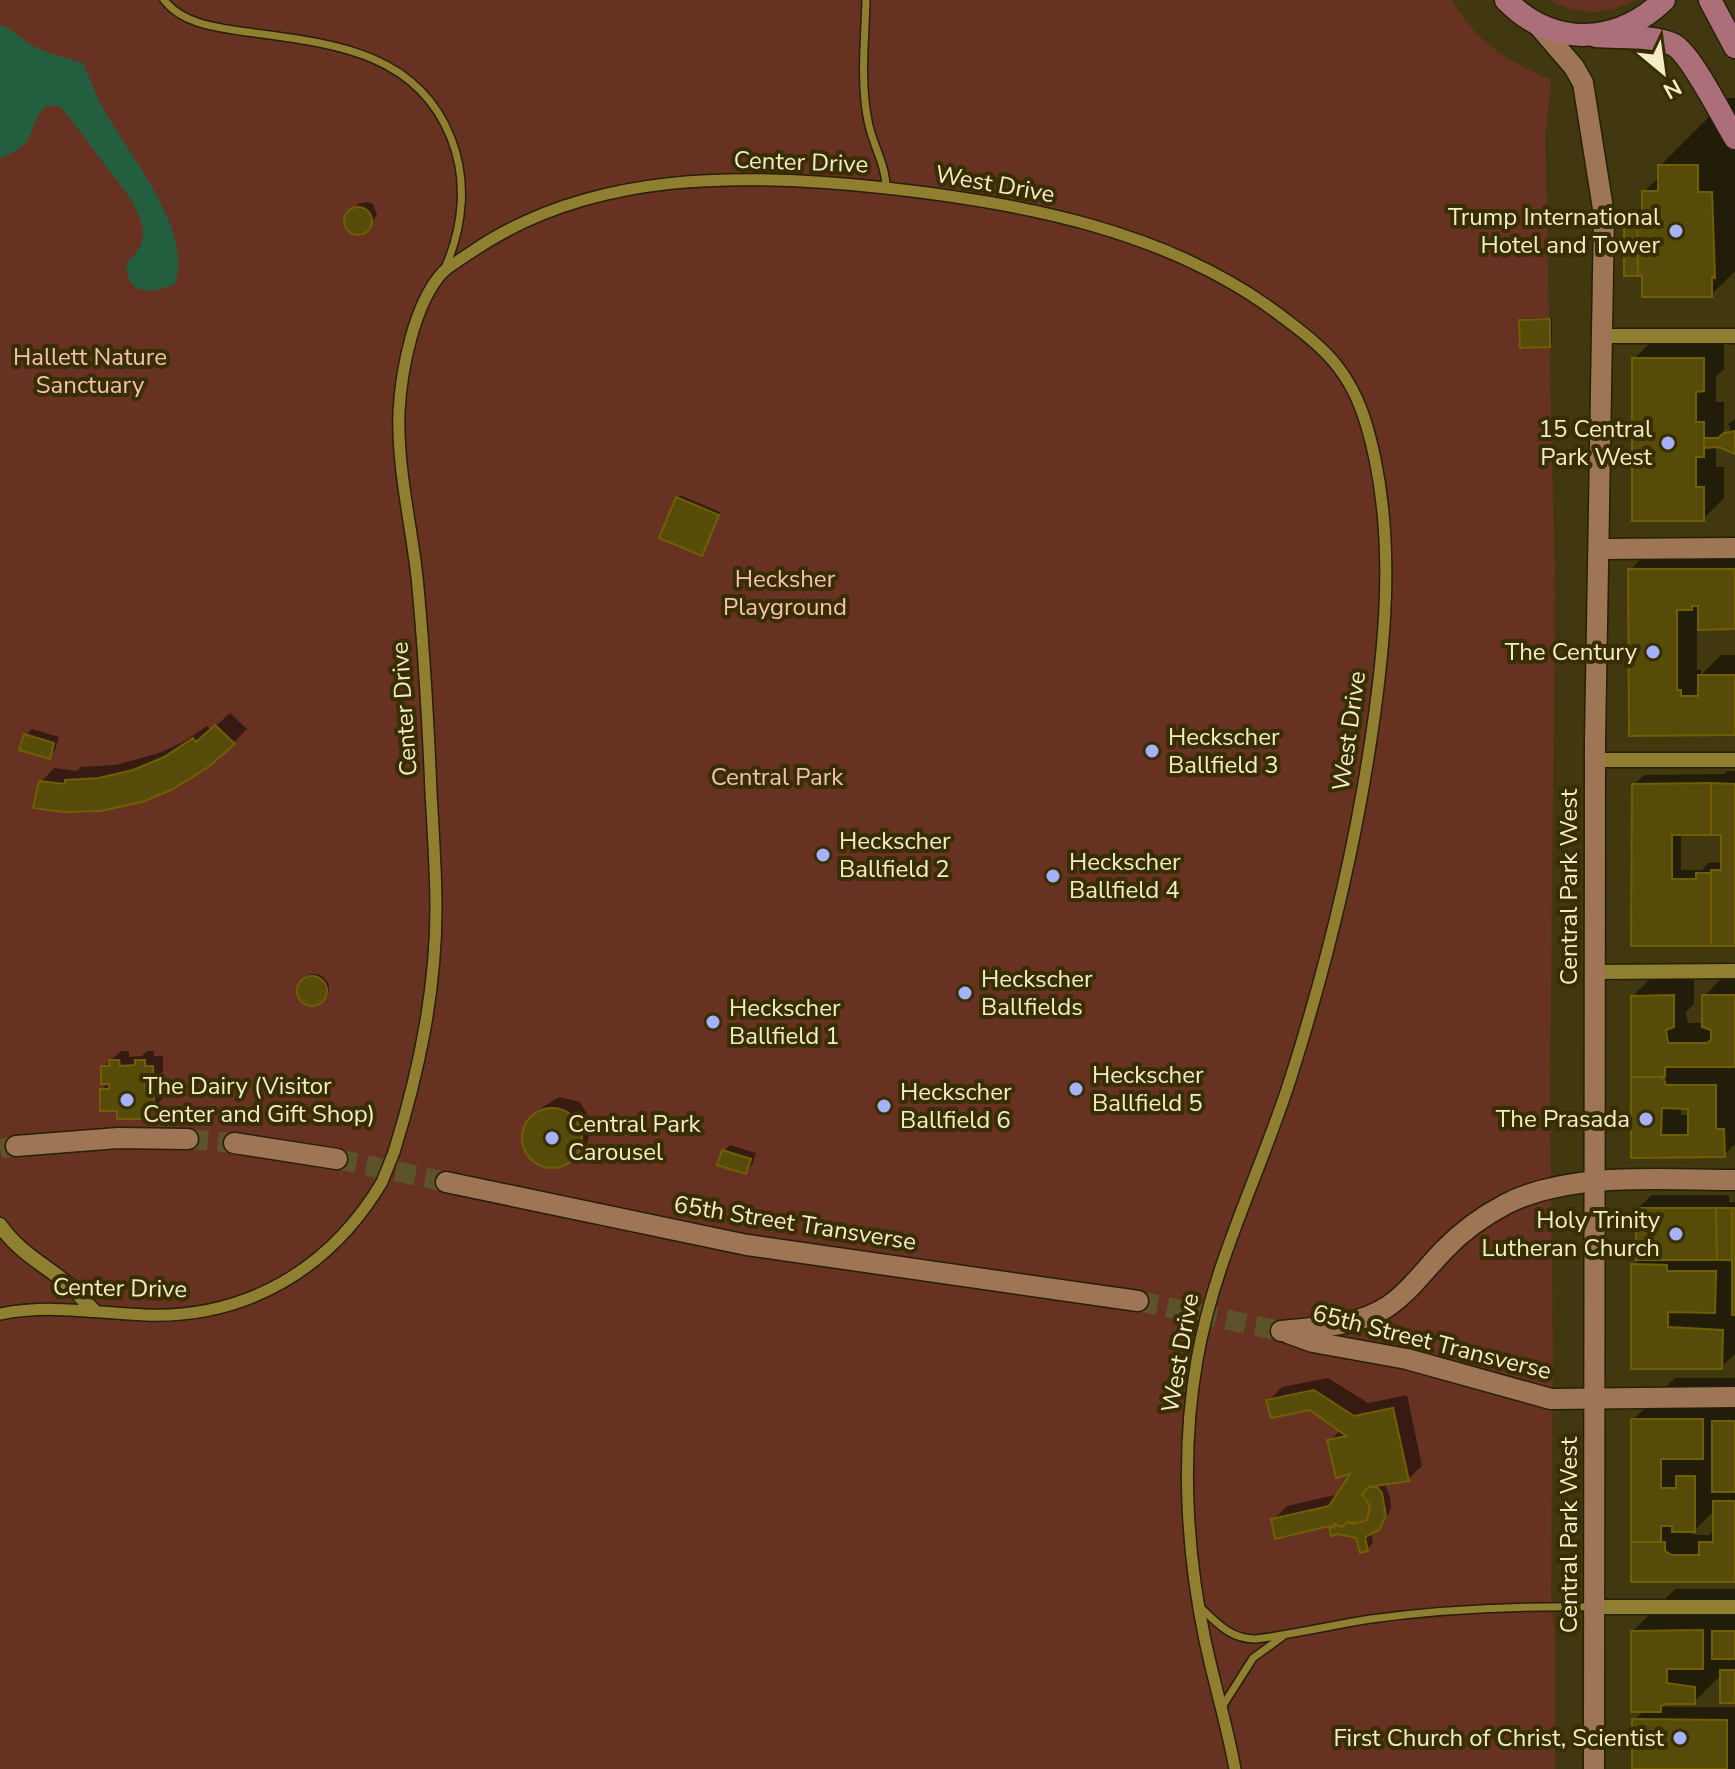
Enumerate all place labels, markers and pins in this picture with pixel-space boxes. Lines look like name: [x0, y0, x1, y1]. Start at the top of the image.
place label: Trump International Hotel and Tower: [1448, 201, 1660, 261]
marker: Trump International Hotel and Tower: [1667, 222, 1685, 240]
place label: 15 Central Park West: [1539, 413, 1653, 473]
marker: 15 Central Park West: [1659, 434, 1677, 452]
place label: The Century: [1505, 636, 1638, 668]
marker: The Century: [1644, 643, 1662, 661]
place label: Heckscher Ballfield 3: [1168, 721, 1280, 781]
marker: Heckscher Ballfield 3: [1143, 742, 1161, 760]
place label: Heckscher Ballfield 2: [839, 825, 951, 885]
marker: Heckscher Ballfield 2: [814, 846, 832, 864]
place label: Heckscher Ballfield 4: [1069, 846, 1181, 906]
marker: Heckscher Ballfield 4: [1044, 867, 1062, 885]
place label: Heckscher Ballfields: [981, 963, 1093, 1023]
marker: Heckscher Ballfields: [956, 984, 974, 1002]
place label: Heckscher Ballfield 1: [729, 992, 841, 1052]
marker: Heckscher Ballfield 1: [704, 1013, 722, 1031]
place label: Heckscher Ballfield 5: [1092, 1059, 1204, 1119]
place label: The Dairy (Visitor Center and Gift Shop): [143, 1070, 375, 1130]
place label: Heckscher Ballfield 6: [900, 1076, 1012, 1136]
marker: Heckscher Ballfield 5: [1067, 1080, 1085, 1098]
marker: The Dairy (Visitor Center and Gift Shop): [118, 1091, 136, 1109]
marker: Heckscher Ballfield 6: [875, 1097, 893, 1115]
place label: The Prasada: [1496, 1103, 1630, 1135]
place label: Central Park Carousel: [568, 1108, 702, 1168]
marker: The Prasada: [1637, 1110, 1655, 1128]
marker: Central Park Carousel: [543, 1129, 561, 1147]
place label: Holy Trinity Lutheran Church: [1482, 1204, 1661, 1264]
marker: Holy Trinity Lutheran Church: [1667, 1225, 1685, 1243]
place label: First Church of Christ, Scientist: [1333, 1722, 1665, 1754]
marker: First Church of Christ, Scientist: [1671, 1729, 1689, 1747]

